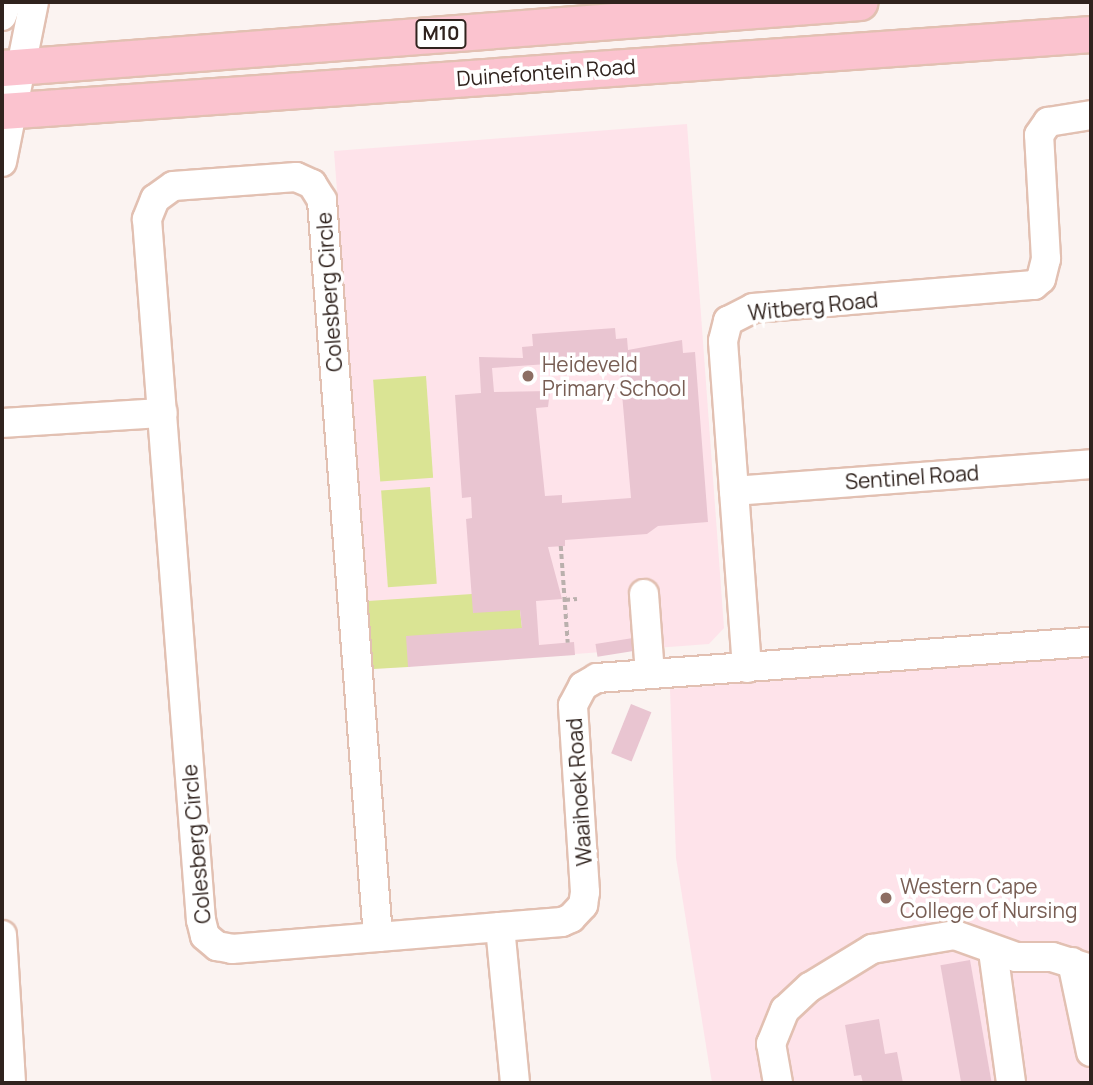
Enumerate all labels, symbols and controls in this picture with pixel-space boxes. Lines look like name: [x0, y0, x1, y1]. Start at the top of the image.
road number: M10: [415, 18, 467, 50]
street label: Duinefontein Road: [455, 53, 637, 91]
street label: Colesberg Circle: [311, 211, 347, 373]
street label: Witberg Road: [747, 287, 879, 325]
place label: Heideveld Primary School: [542, 351, 686, 401]
marker: Heideveld Primary School: [520, 368, 536, 384]
street label: Sentinel Road: [844, 460, 980, 494]
street label: Waaihoek Road: [561, 717, 597, 867]
street label: Colesberg Circle: [176, 763, 216, 925]
place label: Western Cape College of Nursing: [900, 873, 1077, 923]
marker: Western Cape College of Nursing: [878, 890, 894, 906]

